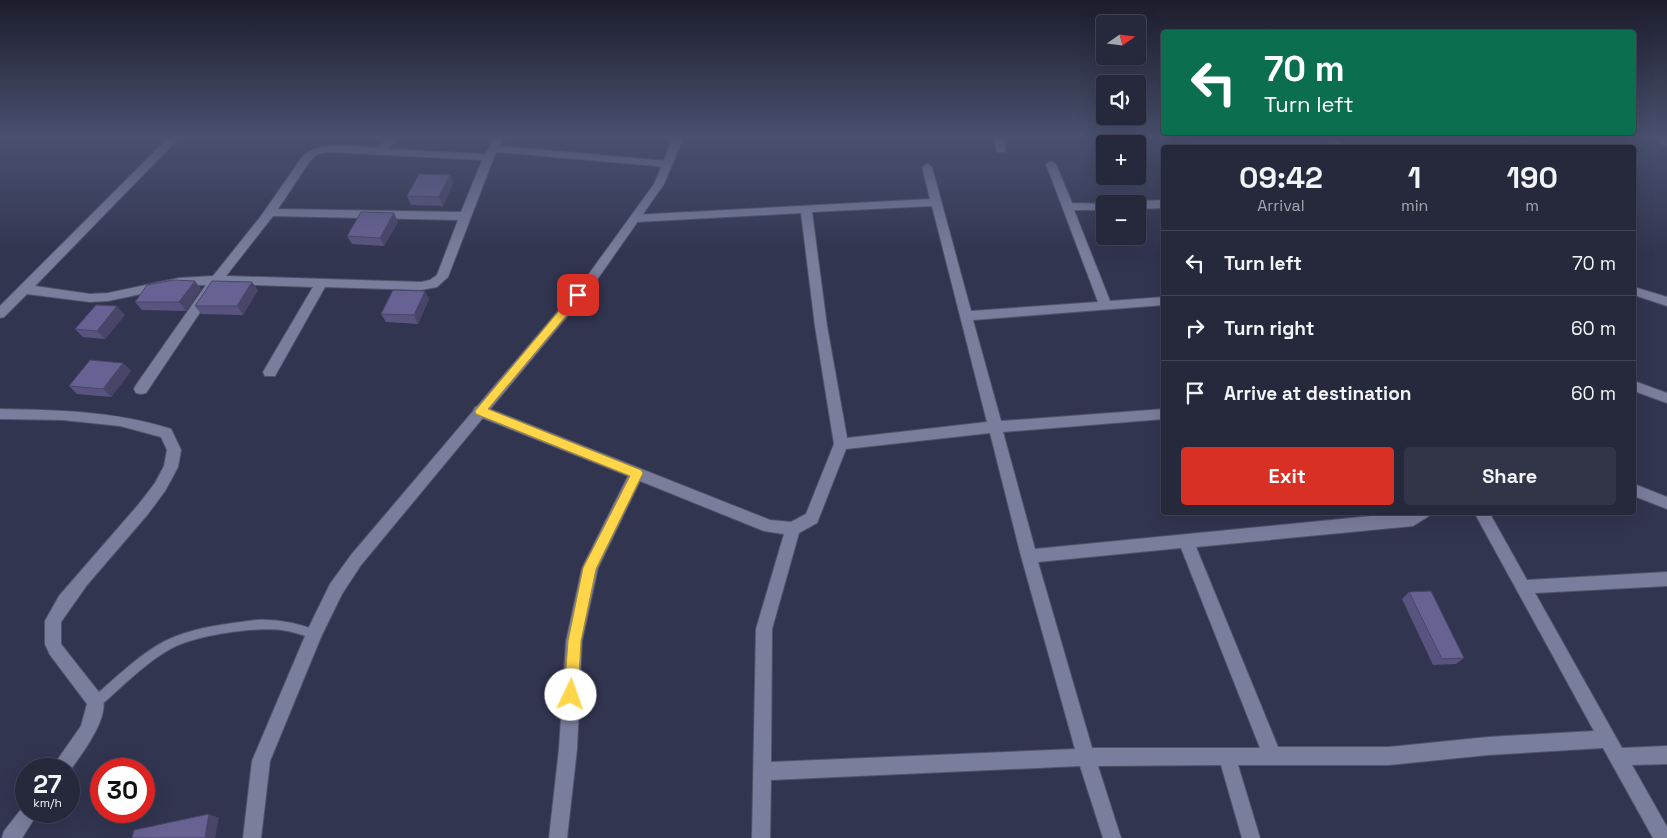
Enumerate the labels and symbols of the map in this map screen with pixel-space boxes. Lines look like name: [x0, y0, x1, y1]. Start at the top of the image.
north arrow: [1096, 15, 1146, 65]
pin: [557, 274, 599, 316]
position arrow: [544, 668, 596, 720]
speed limit sign: 30: [90, 758, 155, 823]

